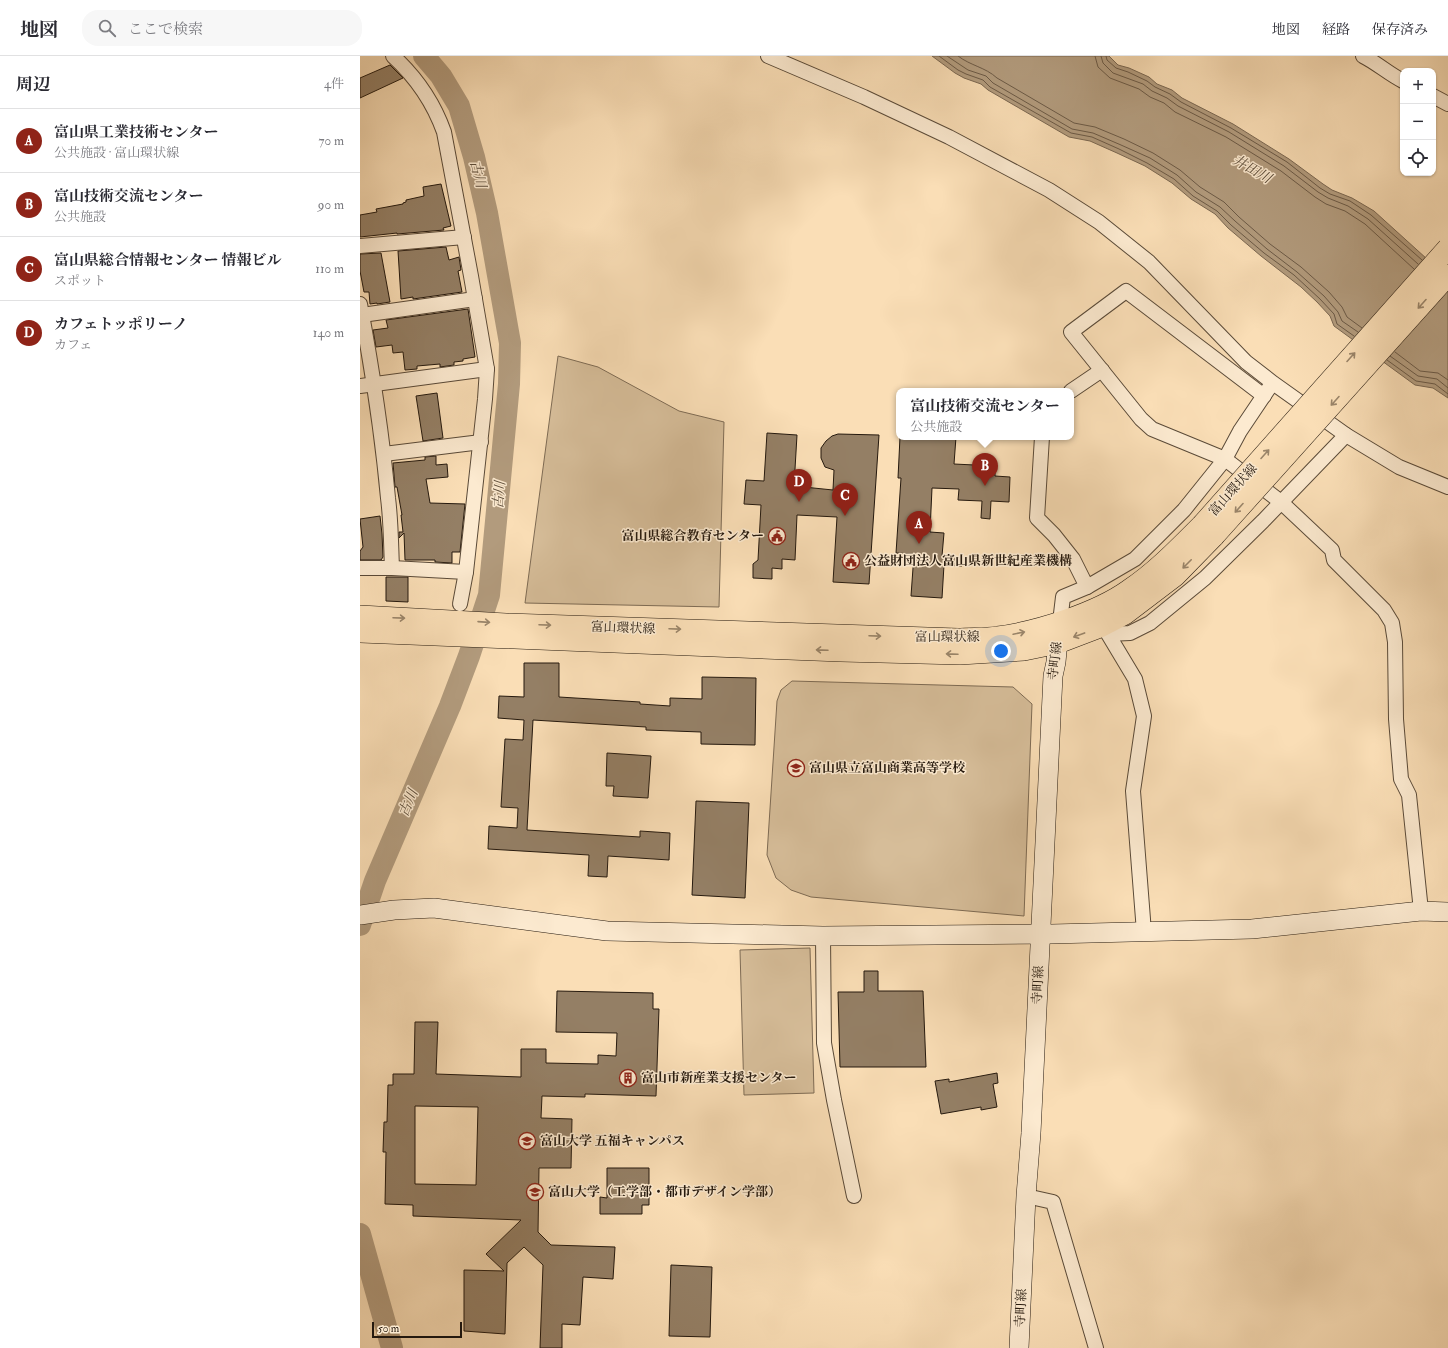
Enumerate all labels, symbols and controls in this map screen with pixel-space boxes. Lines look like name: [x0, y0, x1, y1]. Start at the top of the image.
search box: [82, 10, 362, 46]
icon: search: [96, 17, 118, 39]
text: 地図: [20, 18, 58, 42]
text: ここで検索: [128, 20, 203, 39]
text: 地図: [1272, 21, 1300, 38]
text: 経路: [1322, 21, 1350, 38]
text: 保存済み: [1372, 21, 1428, 38]
map controls: [1400, 68, 1436, 176]
button: +: [1400, 68, 1436, 104]
text: 周辺: [16, 74, 50, 95]
text: 4件: [324, 76, 344, 92]
button: −: [1400, 104, 1436, 140]
text: 富山県工業技術センター: [54, 123, 218, 142]
text: A: [25, 133, 33, 149]
text: 70 m: [319, 133, 344, 149]
button: locate: [1400, 140, 1436, 176]
text: 公共施設 · 富山環状線: [54, 145, 179, 161]
water label: 井田川: [1230, 151, 1276, 188]
water label: 古川: [466, 158, 490, 192]
text: 富山技術交流センター: [54, 187, 203, 206]
text: B: [25, 197, 33, 213]
text: 90 m: [318, 197, 344, 213]
text: 公共施設: [54, 209, 106, 225]
text: 富山県総合情報センター 情報ビル: [54, 251, 282, 270]
text: C: [24, 261, 34, 277]
text: 110 m: [315, 261, 344, 277]
text: スポット: [54, 273, 106, 289]
one-way arrow: [1417, 299, 1427, 309]
text: カフェトッポリーノ: [54, 315, 188, 334]
text: D: [24, 325, 34, 341]
text: 140 m: [313, 325, 344, 341]
text: カフェ: [54, 337, 92, 353]
one-way arrow: [1347, 352, 1356, 362]
popup: [896, 388, 1074, 440]
one-way arrow: [1331, 396, 1340, 406]
text: 富山技術交流センター: [910, 397, 1060, 416]
text: 公共施設: [910, 419, 962, 435]
one-way arrow: [1260, 449, 1269, 459]
pin: B: [972, 453, 998, 486]
street label: 富山環状線: [1205, 460, 1261, 520]
pin: D: [786, 469, 812, 502]
water label: 古川: [489, 478, 509, 510]
pin: C: [832, 483, 858, 516]
one-way arrow: [1235, 503, 1244, 513]
pin: A: [906, 511, 932, 544]
public building icon: 富山県総合教育センター: [767, 526, 787, 546]
place label: 富山県総合教育センター: [622, 528, 764, 544]
public building icon: 公益財団法人富山県新世紀産業機構: [841, 551, 861, 571]
place label: 公益財団法人富山県新世紀産業機構: [864, 553, 1072, 569]
one-way arrow: [1182, 559, 1192, 569]
one-way arrow: [392, 614, 405, 621]
one-way arrow: [477, 618, 490, 625]
street label: 富山環状線: [590, 619, 656, 637]
one-way arrow: [538, 621, 551, 629]
one-way arrow: [668, 626, 681, 633]
street label: 富山環状線: [914, 629, 980, 645]
one-way arrow: [1012, 629, 1025, 637]
one-way arrow: [1074, 631, 1086, 639]
one-way arrow: [868, 632, 881, 640]
your location: [991, 641, 1011, 661]
street label: 寺町線: [1045, 641, 1065, 681]
one-way arrow: [816, 646, 829, 654]
one-way arrow: [946, 650, 959, 658]
school or university icon: 富山県立富山商業高等学校: [786, 758, 806, 778]
place label: 富山県立富山商業高等学校: [809, 760, 966, 776]
water label: 古川: [395, 785, 422, 819]
street label: 寺町線: [1029, 965, 1047, 1005]
building icon: 富山市新産業支援センター: [618, 1068, 638, 1088]
place label: 富山市新産業支援センター: [641, 1070, 796, 1086]
school or university icon: 富山大学 五福キャンパス: [517, 1131, 537, 1151]
place label: 富山大学 五福キャンパス: [540, 1133, 685, 1149]
school or university icon: 富山大学（工学部・都市デザイン学部）: [525, 1182, 545, 1202]
place label: 富山大学（工学部・都市デザイン学部）: [548, 1184, 781, 1200]
street label: 寺町線: [1012, 1288, 1030, 1328]
scale bar: [372, 1320, 462, 1339]
text: 50 m: [378, 1322, 399, 1335]

